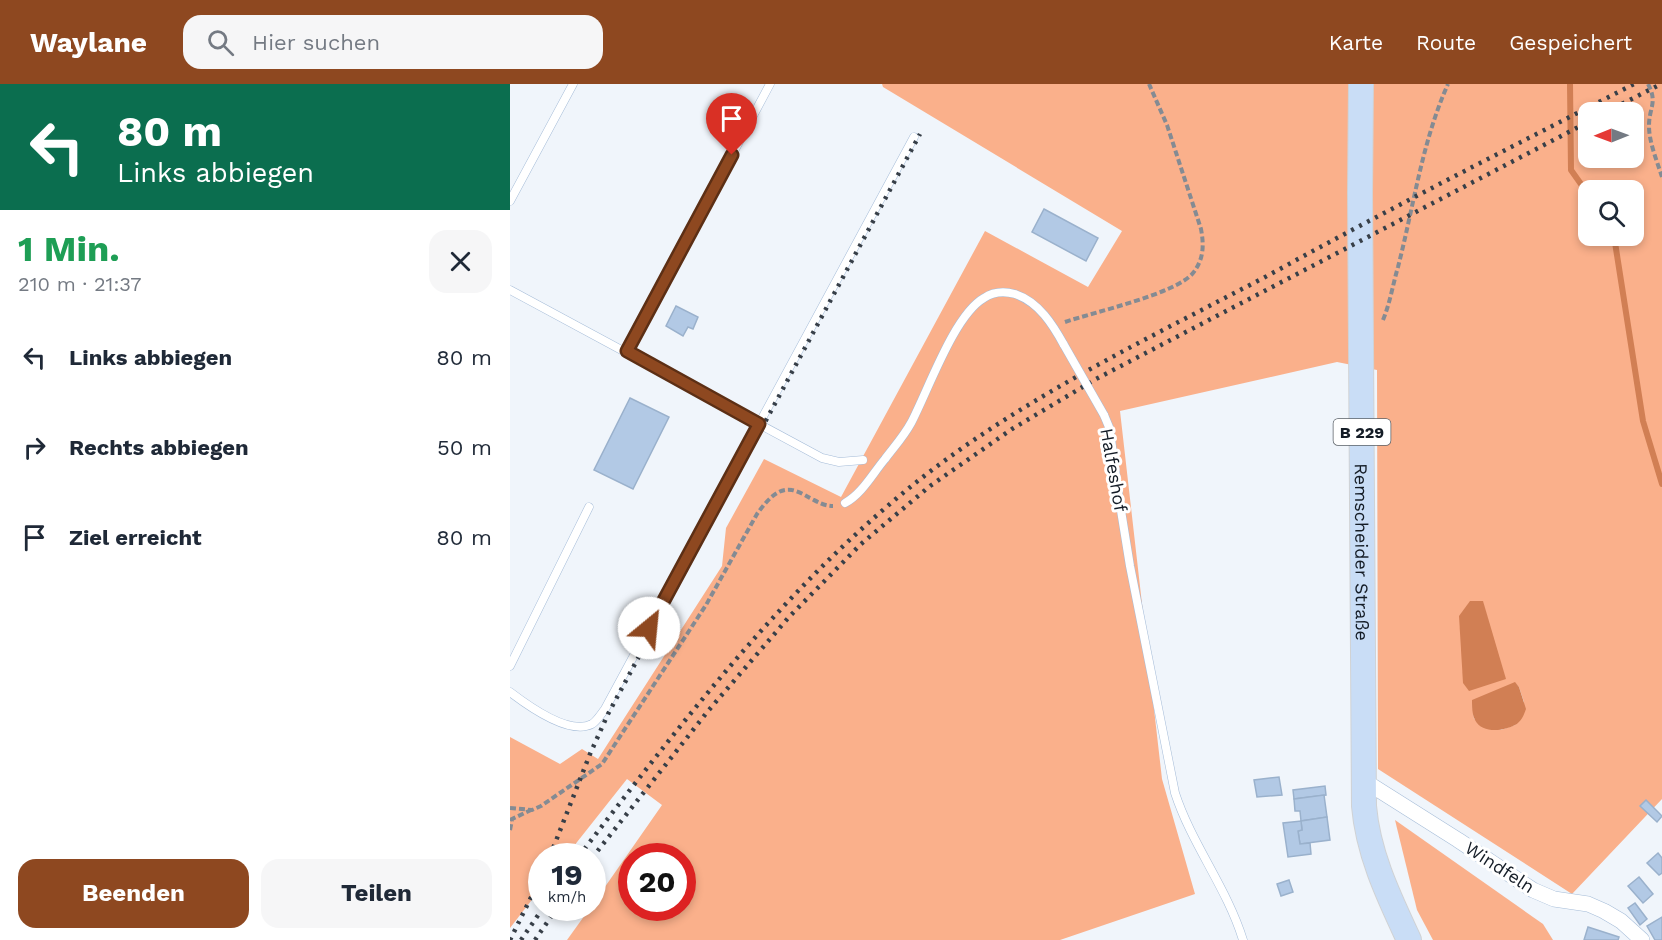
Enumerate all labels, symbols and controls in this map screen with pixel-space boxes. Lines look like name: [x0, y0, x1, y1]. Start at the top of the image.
search box: [183, 15, 603, 69]
text: Waylane: [30, 26, 147, 59]
icon: search: [204, 26, 237, 59]
text: Hier suchen: [252, 30, 380, 55]
text: Karte: [1329, 30, 1383, 55]
text: Route: [1416, 30, 1476, 55]
text: Gespeichert: [1509, 30, 1632, 55]
pin: [706, 93, 757, 155]
icon: arrive: [715, 102, 748, 135]
north arrow: [1578, 102, 1644, 168]
map controls: [1578, 102, 1644, 246]
text: 80 m: [117, 107, 222, 156]
icon: left: [18, 108, 96, 186]
text: Links abbiegen: [117, 157, 314, 189]
button: search: [1578, 180, 1644, 246]
text: 1 Min.: [18, 228, 120, 270]
button: close: [429, 230, 492, 293]
text: 210 m · 21:37: [18, 272, 141, 296]
icon: left: [18, 341, 51, 374]
text: Links abbiegen: [69, 345, 232, 370]
text: 80 m: [436, 345, 492, 370]
road number: B 229: [1334, 419, 1390, 445]
street label: Halfeshof: [1096, 427, 1132, 513]
icon: right: [18, 431, 51, 464]
text: Rechts abbiegen: [69, 435, 249, 460]
text: 50 m: [437, 435, 492, 460]
street label: Remscheider Straße: [1351, 463, 1373, 641]
icon: arrive: [18, 521, 51, 554]
text: Ziel erreicht: [69, 525, 202, 550]
text: 80 m: [436, 525, 492, 550]
position arrow: [617, 596, 681, 660]
street label: Windfeln: [1461, 837, 1539, 897]
speed limit sign: 20: [618, 843, 696, 921]
text: 19: [551, 857, 583, 892]
button: Beenden: [18, 859, 249, 928]
button: Teilen: [261, 859, 492, 928]
text: km/h: [548, 888, 586, 906]

